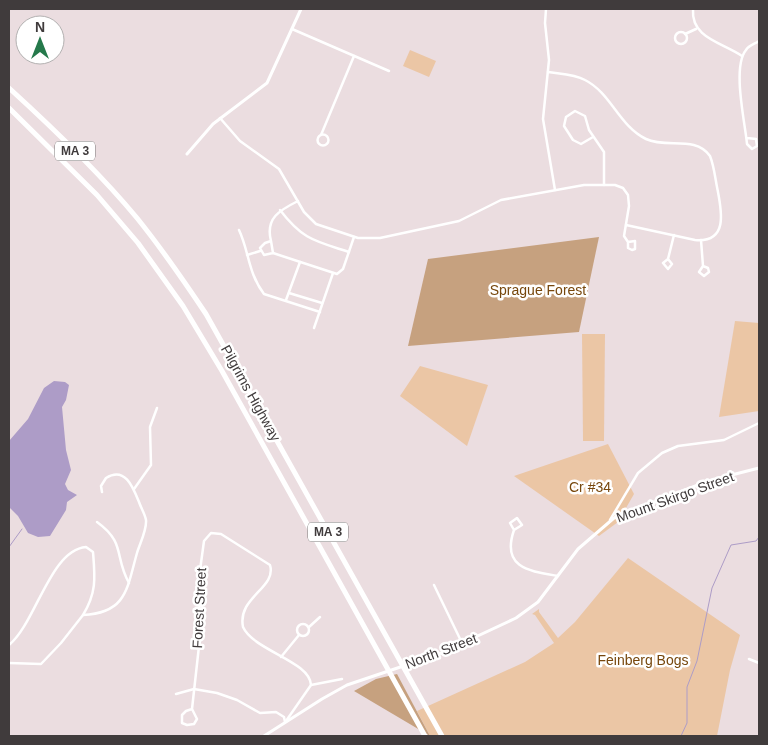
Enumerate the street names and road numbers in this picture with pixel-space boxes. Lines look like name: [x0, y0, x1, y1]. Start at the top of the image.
road number: MA 3: [55, 142, 95, 160]
street label: Pilgrims Highway: [218, 342, 284, 444]
street label: Mount Skirgo Street: [614, 468, 736, 526]
road number: MA 3: [308, 522, 348, 542]
street label: Forest Street: [189, 567, 209, 649]
street label: North Street: [403, 630, 479, 672]

